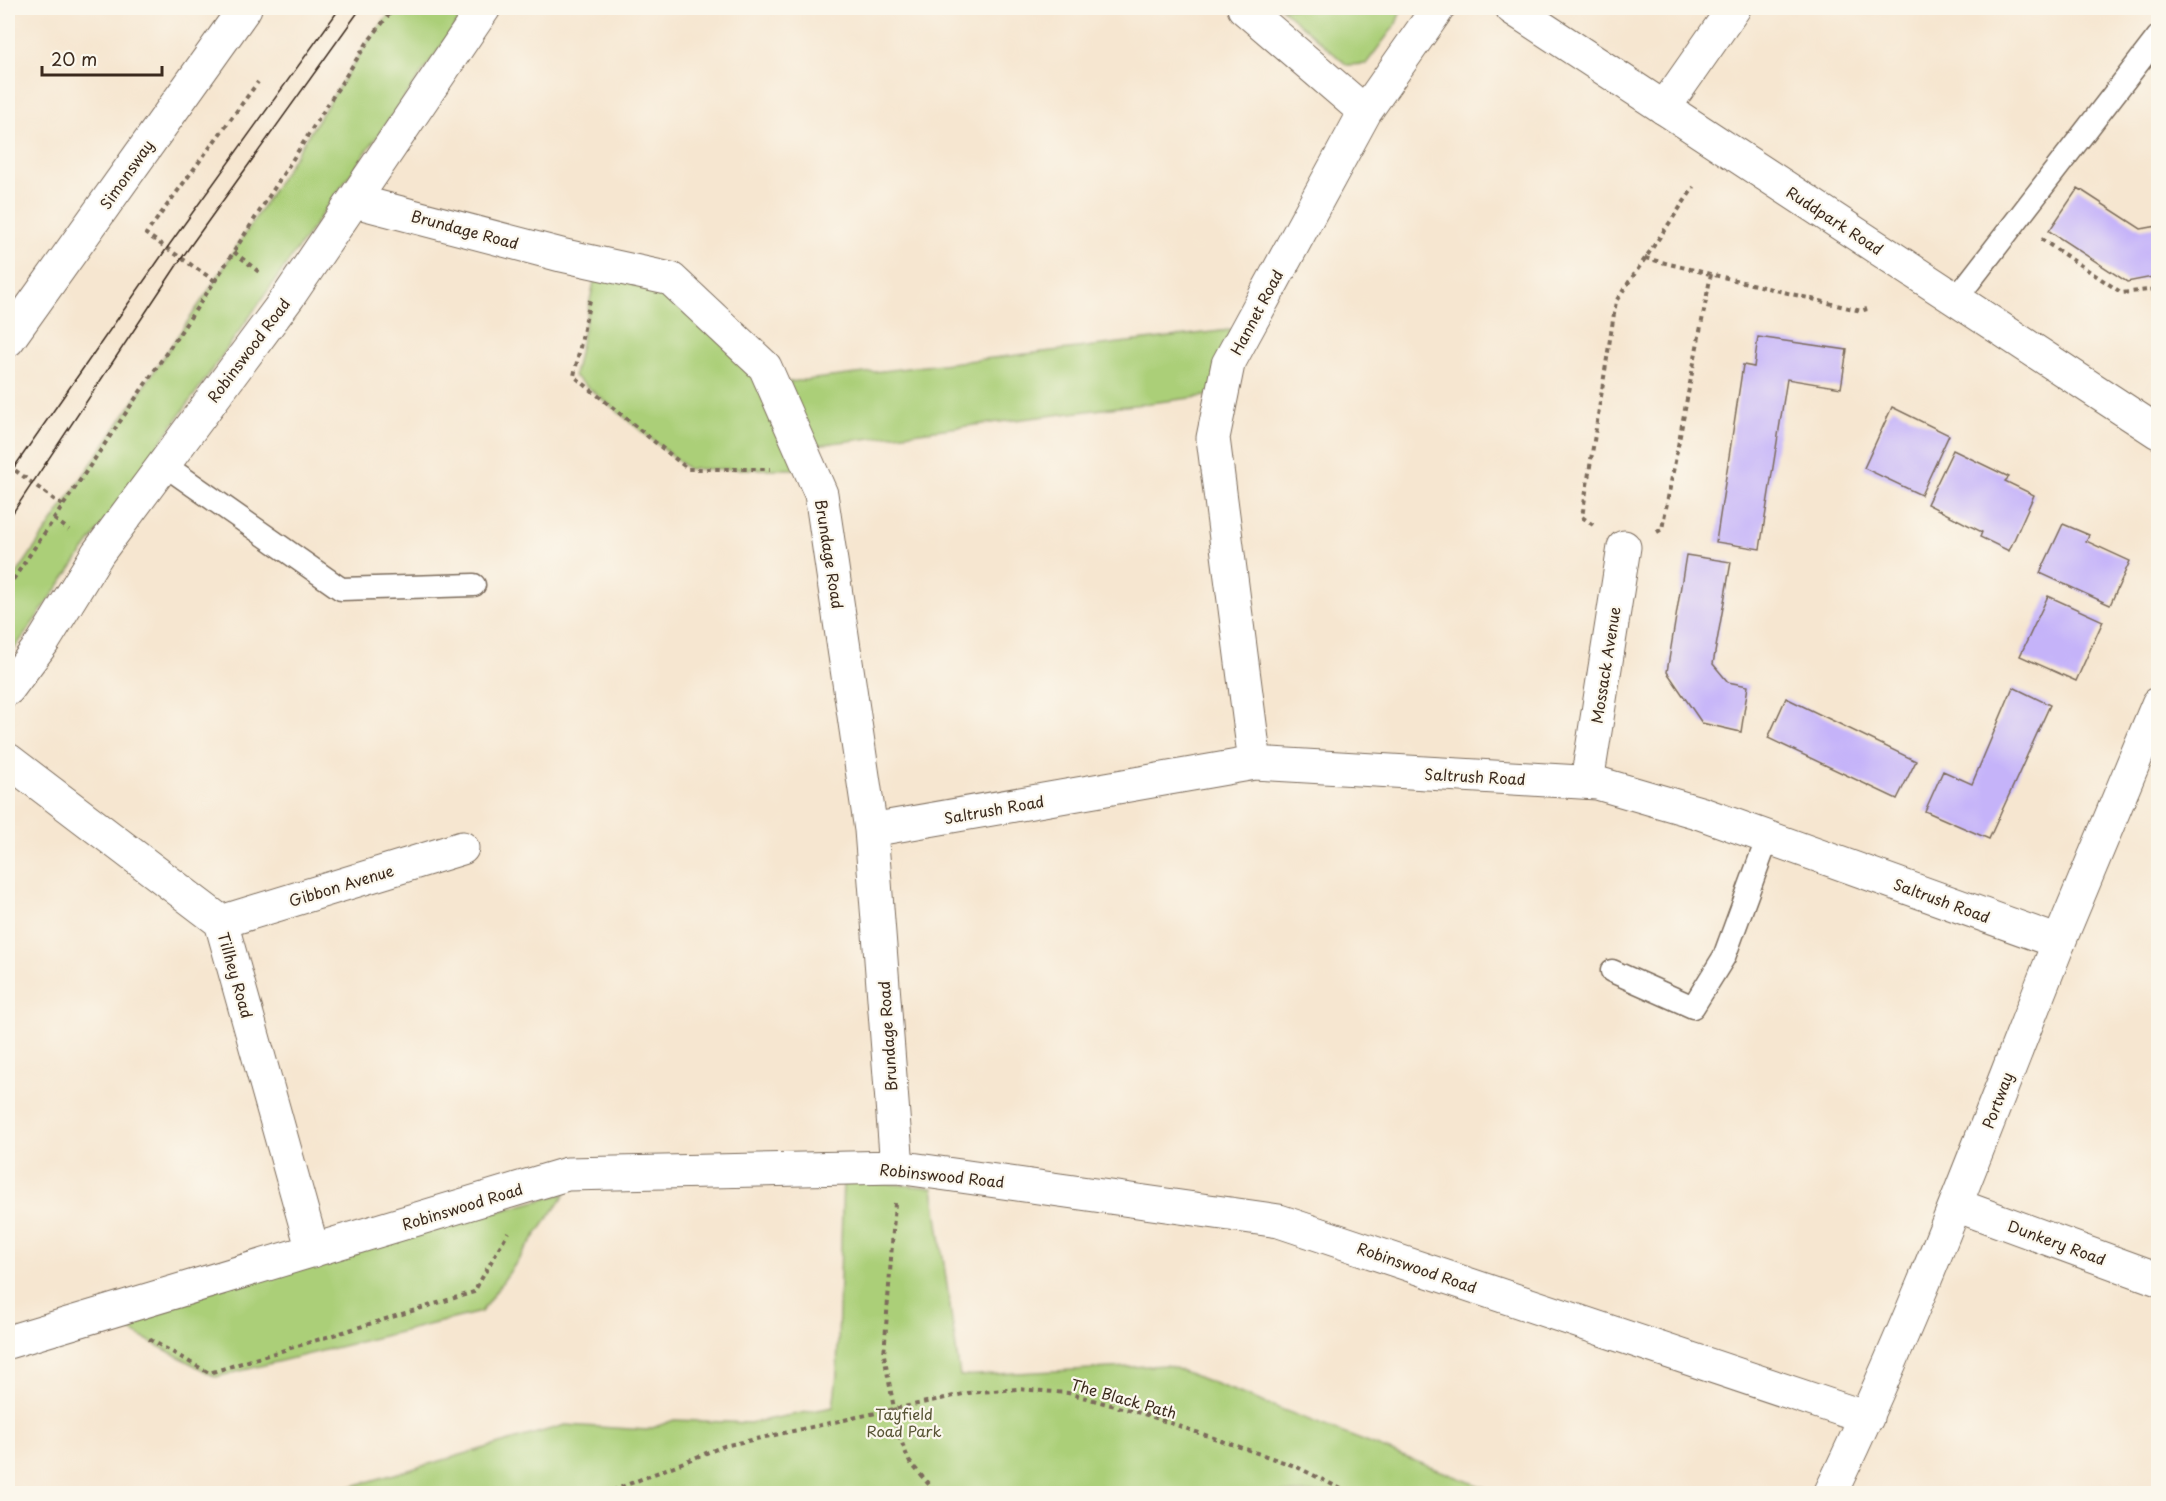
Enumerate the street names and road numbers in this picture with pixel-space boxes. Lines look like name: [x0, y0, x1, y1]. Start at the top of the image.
street label: Simonsway: [93, 134, 159, 214]
street label: Ruddpark Road: [1782, 180, 1888, 260]
street label: Brundage Road: [409, 204, 521, 254]
street label: Hannet Road: [1224, 265, 1288, 359]
street label: Robinswood Road: [201, 293, 295, 407]
street label: Brundage Road: [810, 498, 850, 610]
street label: Mossack Avenue: [1584, 605, 1626, 725]
street label: Saltrush Road: [1424, 762, 1526, 790]
street label: Saltrush Road: [942, 789, 1046, 829]
street label: Gibbon Avenue: [286, 858, 396, 912]
street label: Saltrush Road: [1890, 872, 1994, 928]
street label: Tillhey Road: [213, 929, 259, 1021]
street label: Brundage Road: [872, 980, 902, 1092]
street label: Portway: [1976, 1068, 2018, 1132]
street label: Robinswood Road: [879, 1157, 1005, 1193]
street label: Robinswood Road: [399, 1177, 525, 1235]
street label: Dunkery Road: [2005, 1214, 2109, 1270]
street label: Robinswood Road: [1354, 1236, 1480, 1298]
street label: The Black Path: [1068, 1372, 1180, 1424]

